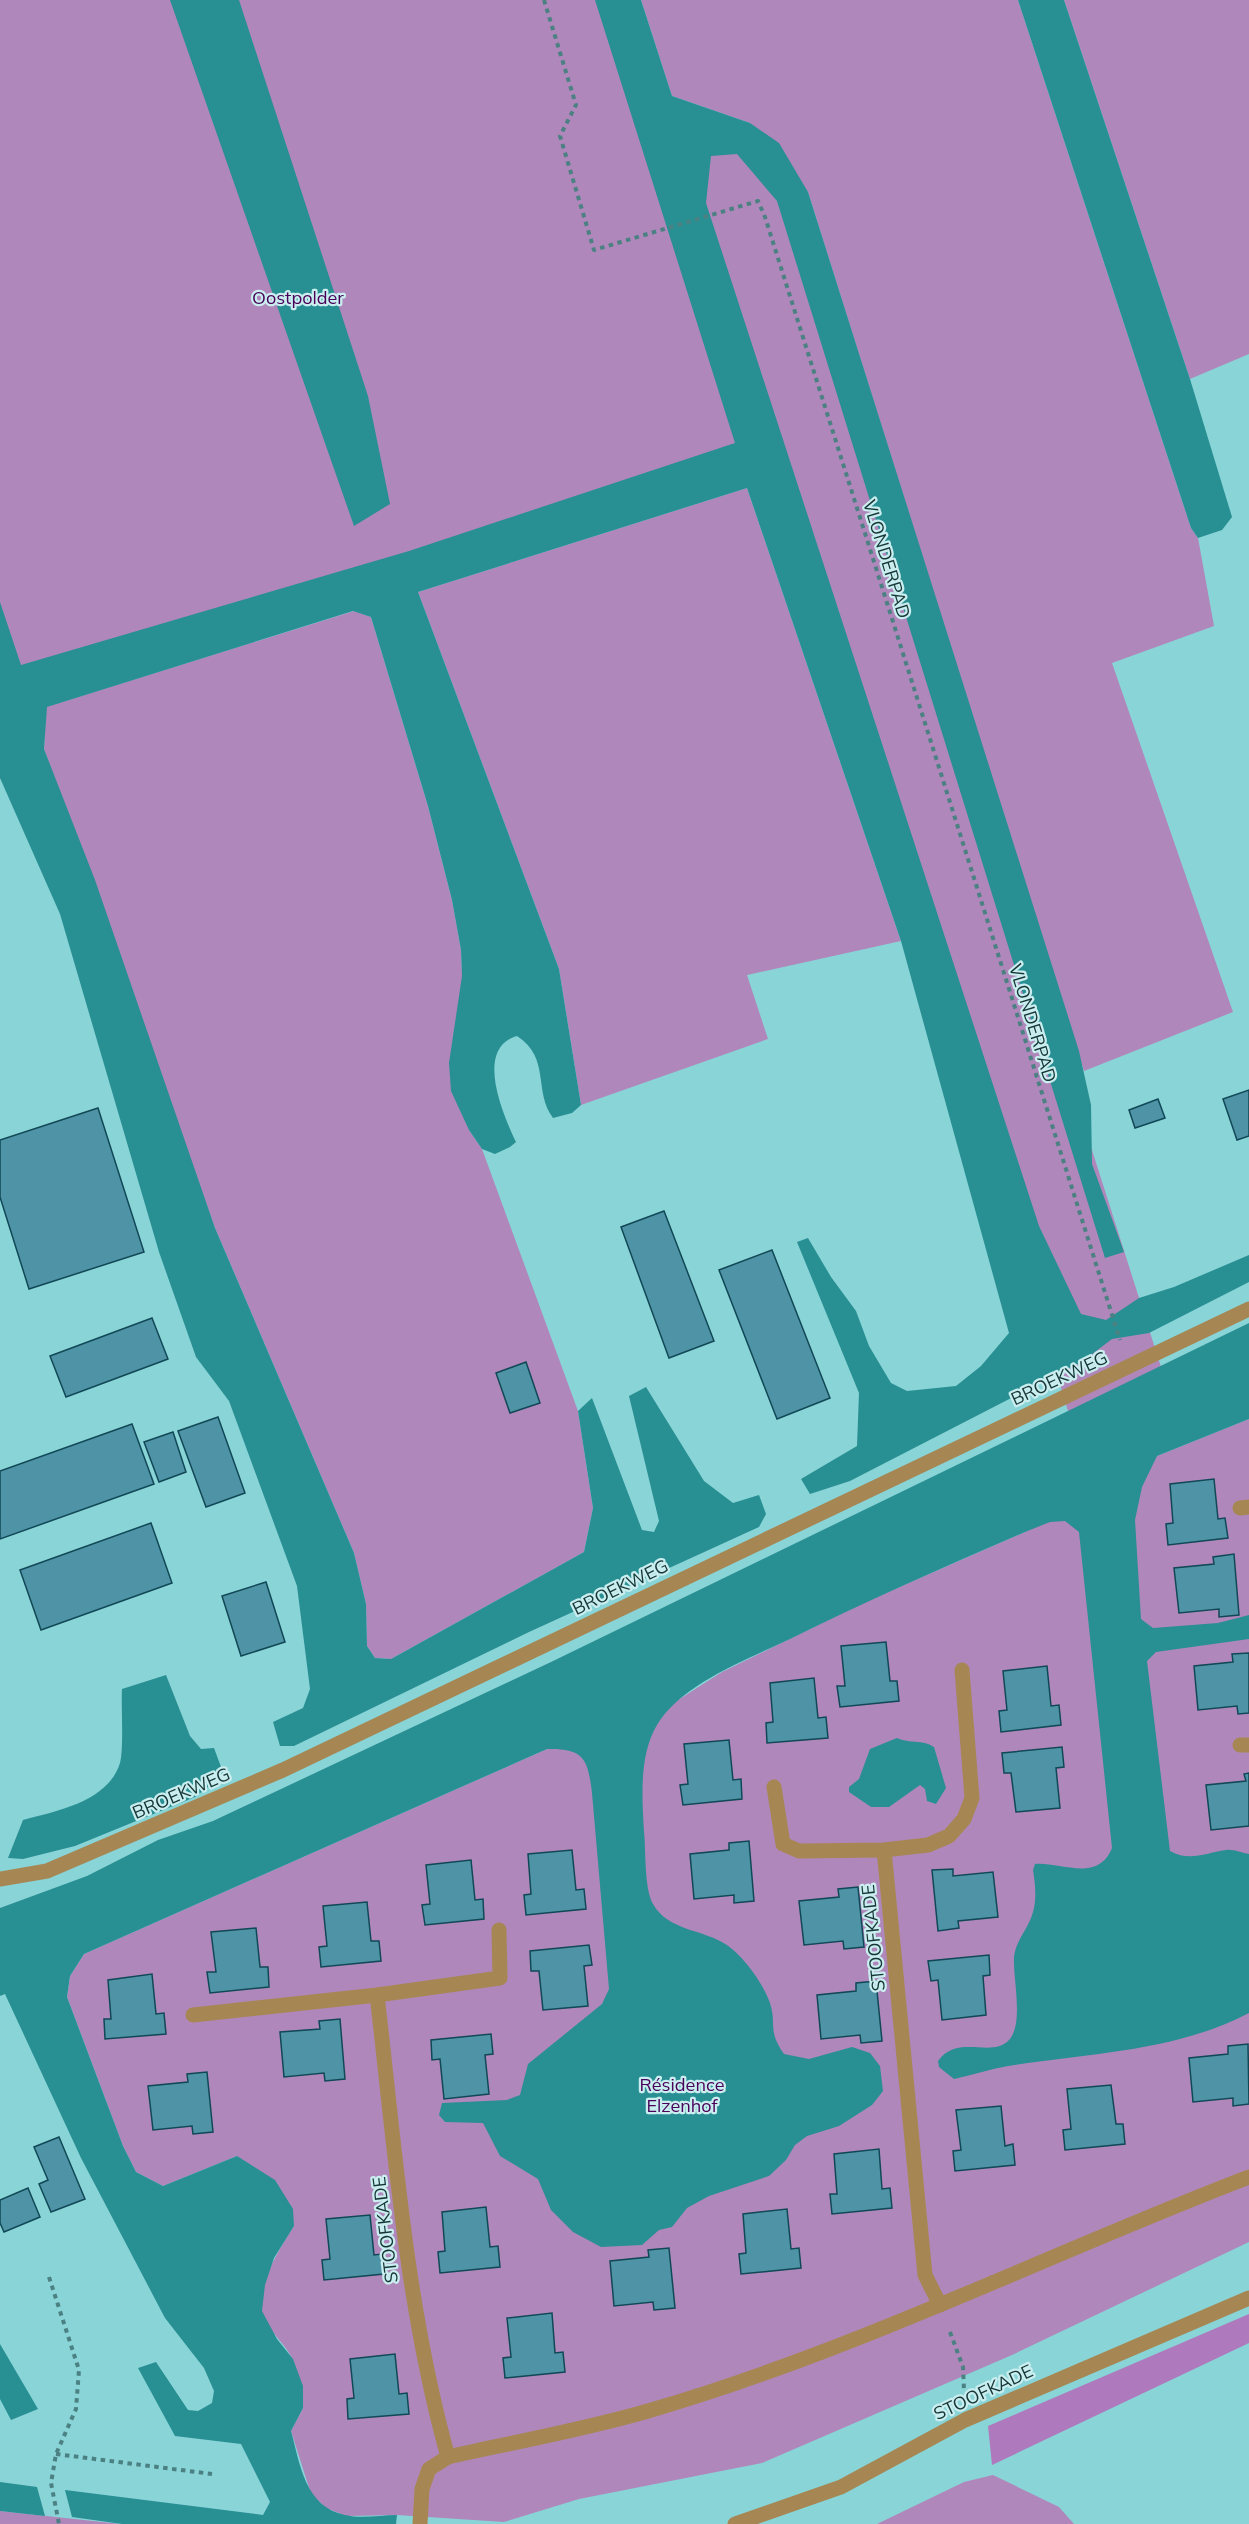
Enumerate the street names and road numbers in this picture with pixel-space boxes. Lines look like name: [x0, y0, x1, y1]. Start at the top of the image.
street label: VLONDERPAD: [858, 497, 916, 621]
street label: VLONDERPAD: [1004, 961, 1062, 1085]
street label: BROEKWEG: [1007, 1346, 1111, 1410]
street label: BROEKWEG: [568, 1554, 672, 1620]
street label: BROEKWEG: [129, 1762, 233, 1824]
street label: STOOFKADE: [856, 1884, 890, 1992]
street label: STOOFKADE: [367, 2175, 403, 2285]
street label: STOOFKADE: [930, 2359, 1036, 2425]

